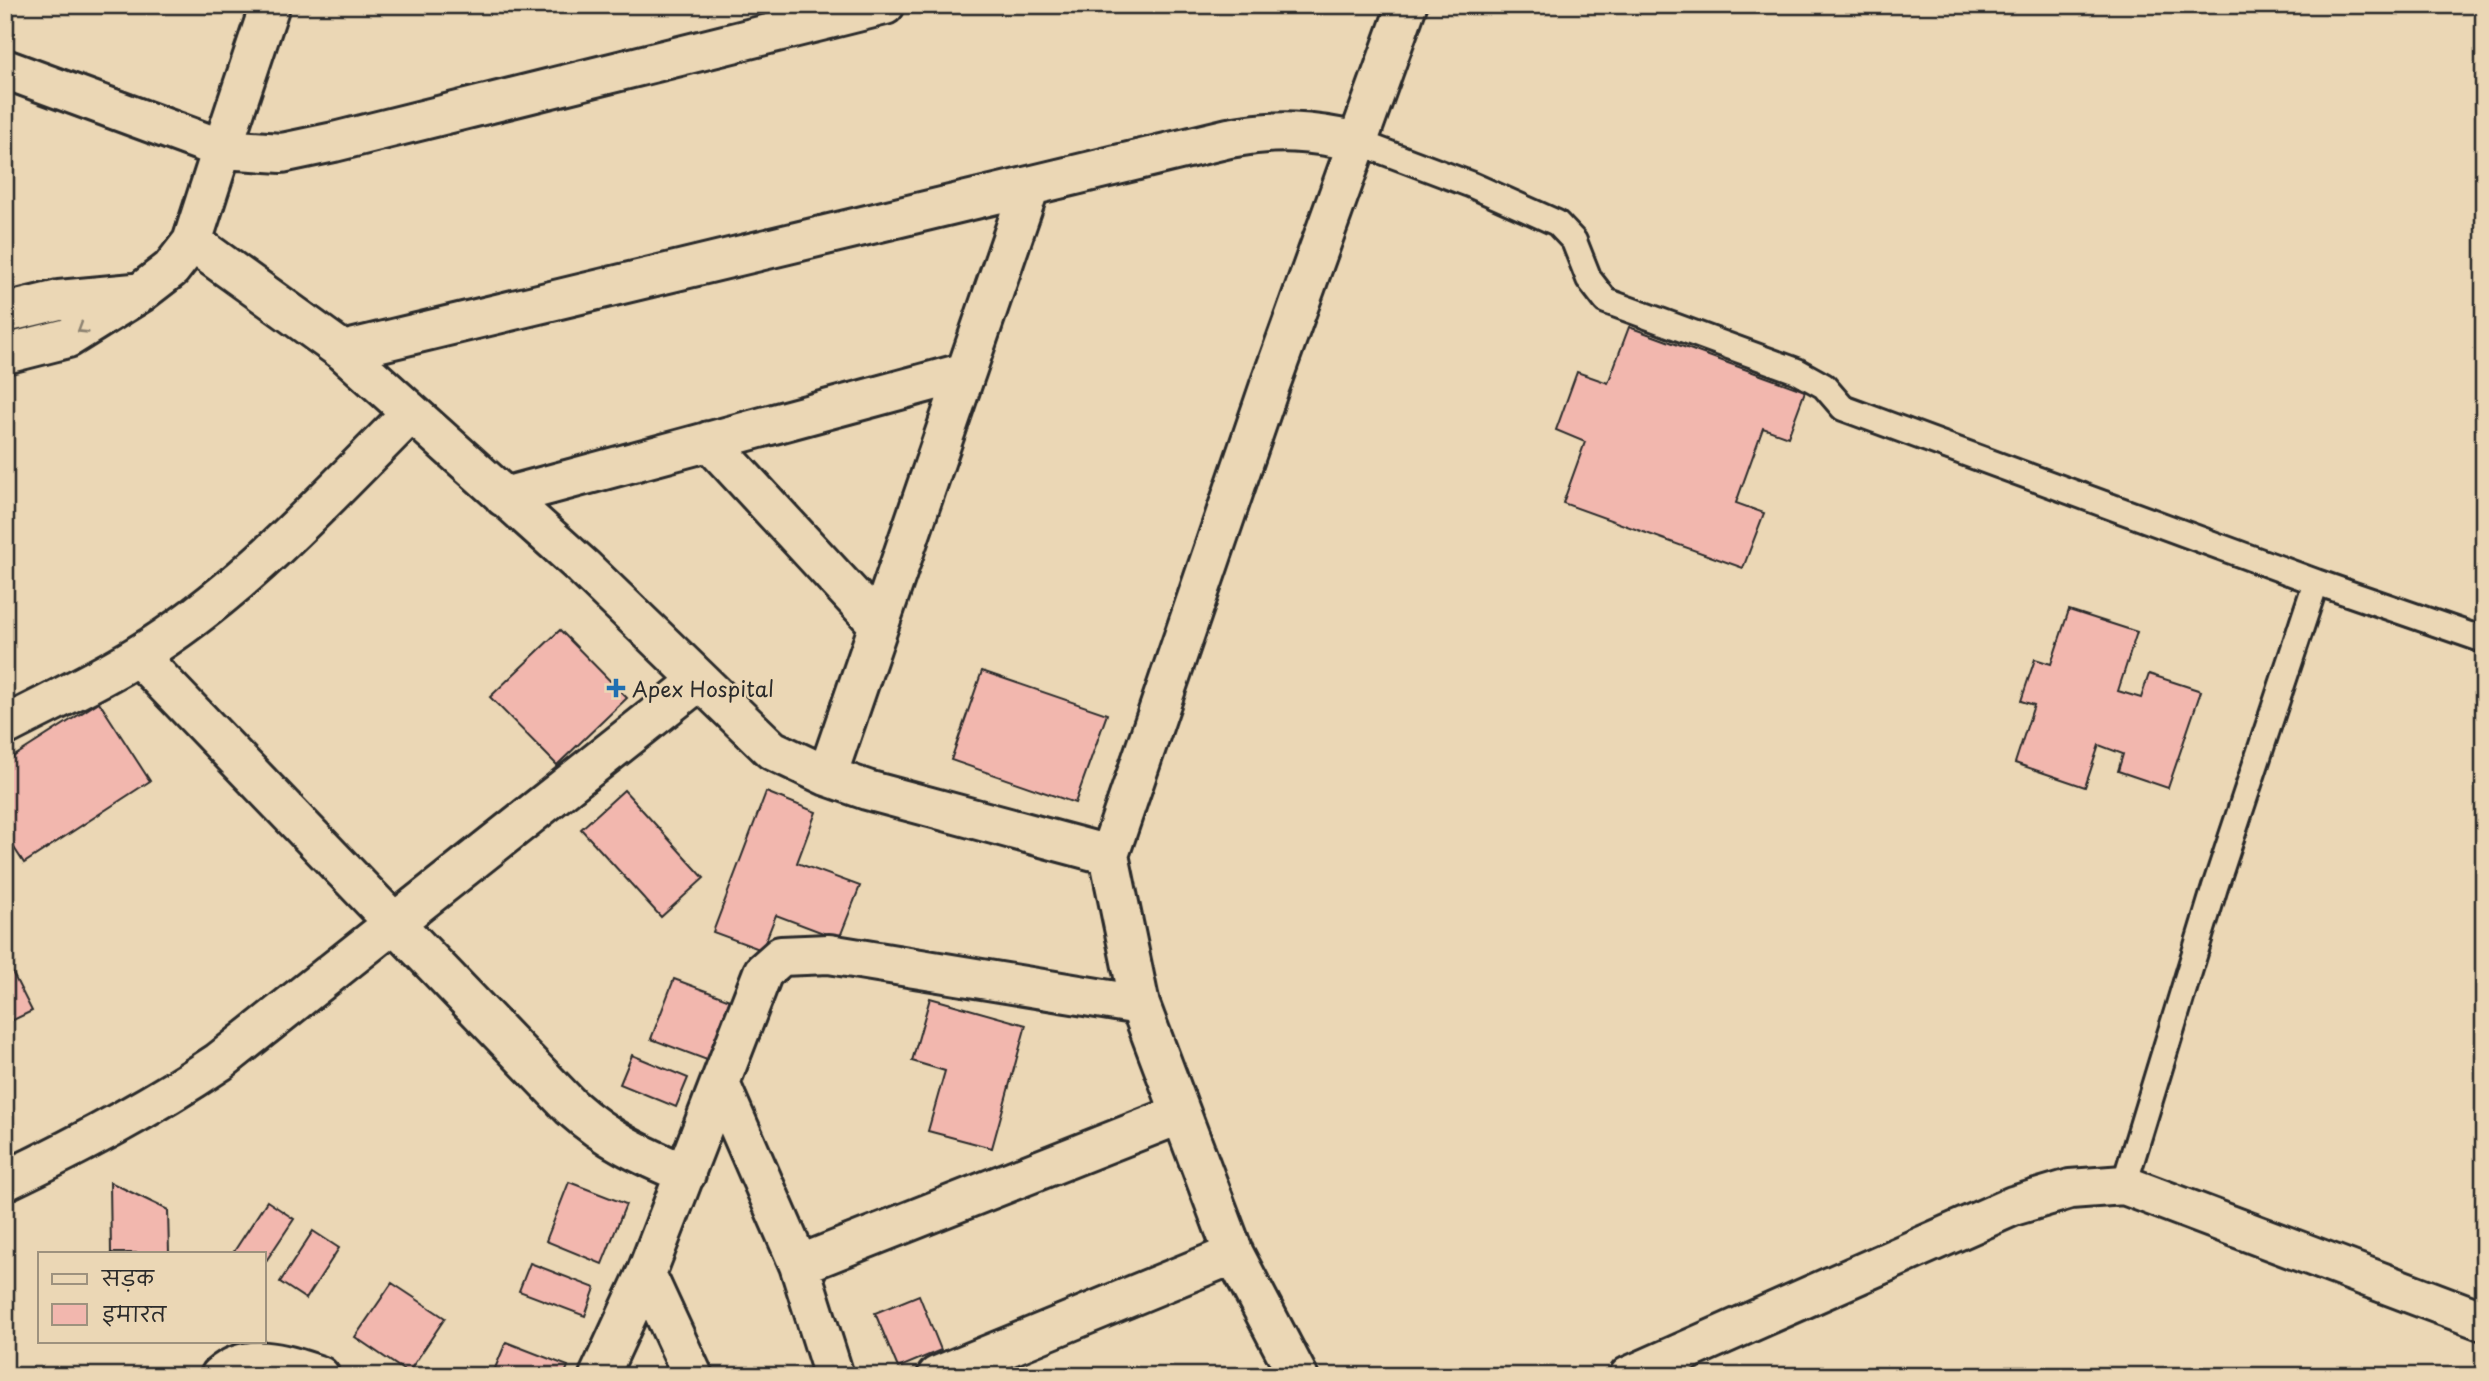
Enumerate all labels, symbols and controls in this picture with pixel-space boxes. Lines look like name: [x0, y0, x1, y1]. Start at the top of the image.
one-way arrow: [76, 321, 89, 334]
place label: Apex Hospital: [632, 672, 774, 704]
marker: Apex Hospital: [606, 678, 626, 698]
legend: [38, 1252, 266, 1342]
text: सड़क: [101, 1261, 155, 1293]
text: इमारत: [102, 1297, 168, 1329]

